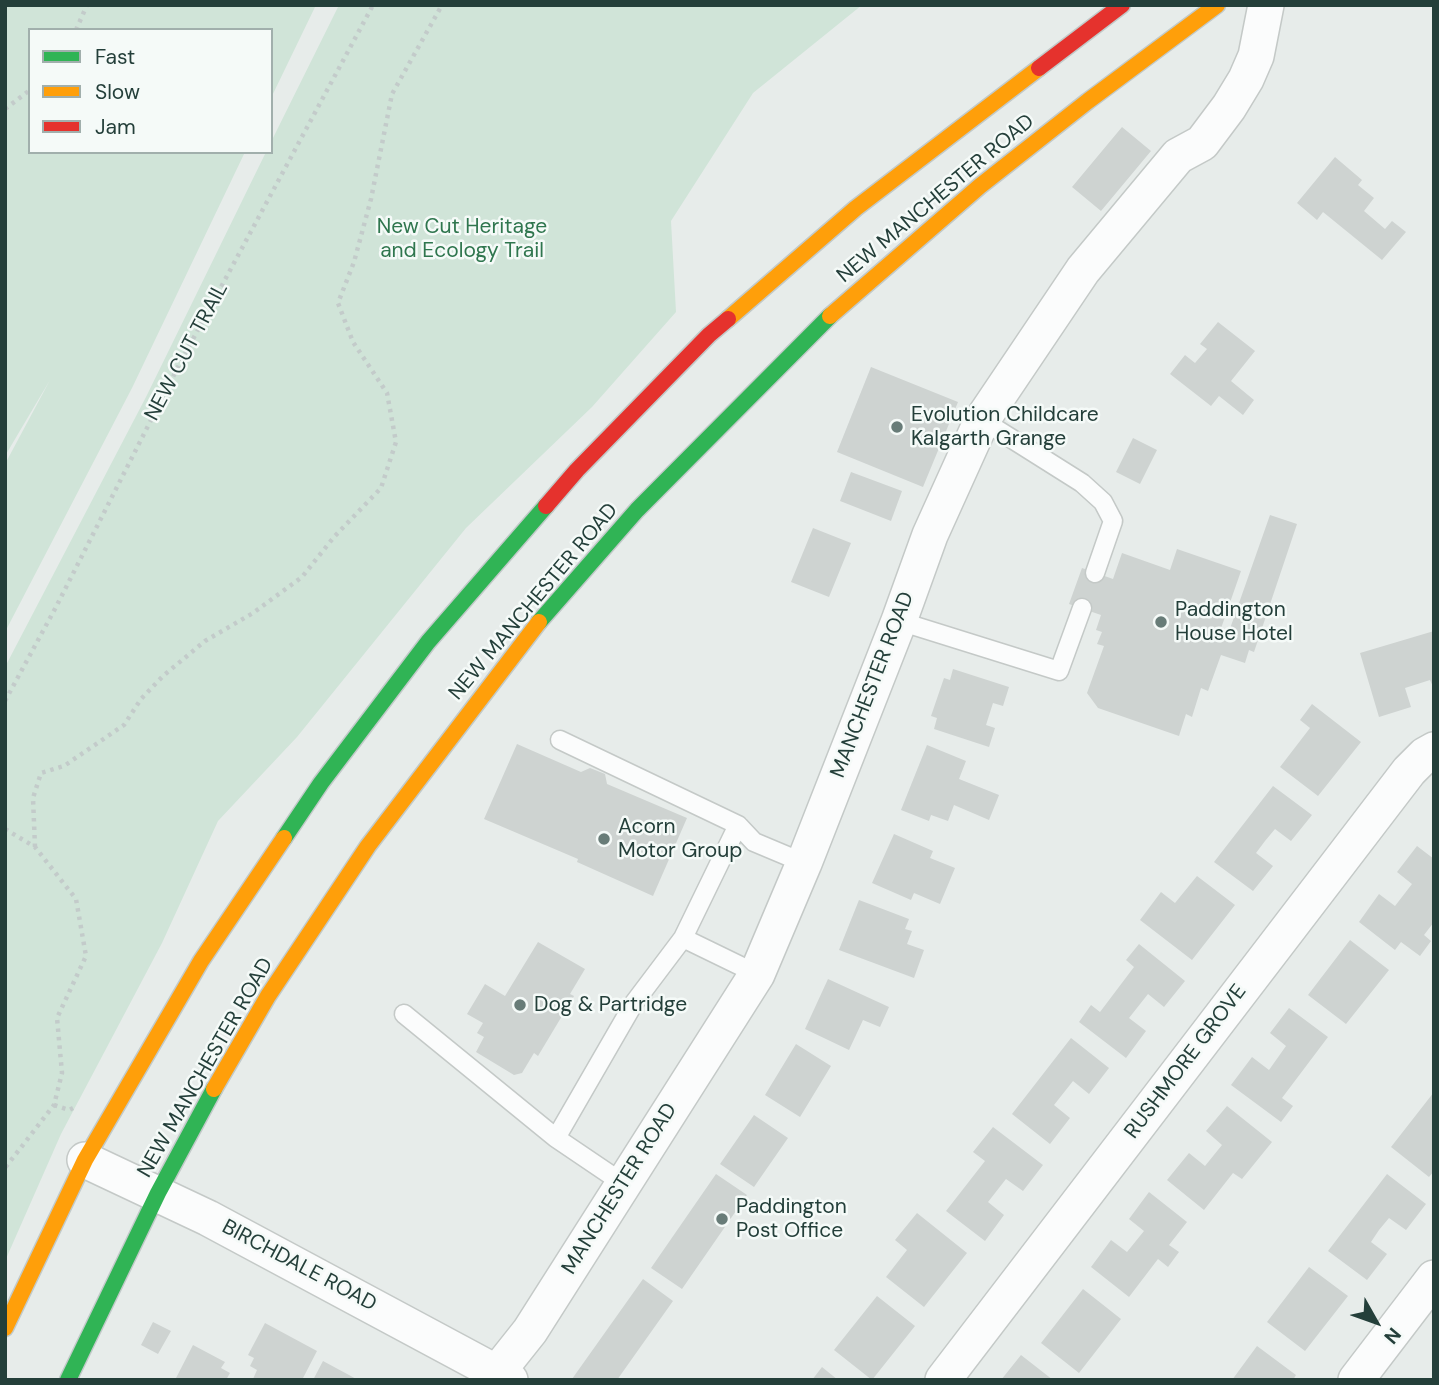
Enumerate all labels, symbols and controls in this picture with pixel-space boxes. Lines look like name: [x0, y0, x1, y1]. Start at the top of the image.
legend: [28, 28, 273, 154]
text: Fast: [95, 43, 135, 71]
text: Slow: [95, 78, 140, 106]
street label: NEW MANCHESTER ROAD: [832, 109, 1040, 289]
text: Jam: [95, 113, 136, 141]
park label: New Cut Heritage and Ecology Trail: [377, 214, 547, 264]
street label: NEW CUT TRAIL: [140, 279, 234, 425]
place label: Evolution Childcare Kalgarth Grange: [911, 402, 1099, 452]
marker: Evolution Childcare Kalgarth Grange: [889, 419, 905, 435]
street label: NEW MANCHESTER ROAD: [444, 498, 624, 706]
street label: MANCHESTER ROAD: [826, 589, 920, 781]
place label: Paddington House Hotel: [1175, 597, 1293, 647]
marker: Paddington House Hotel: [1153, 614, 1169, 630]
place label: Acorn Motor Group: [618, 814, 742, 864]
marker: Acorn Motor Group: [596, 831, 612, 847]
street label: NEW MANCHESTER ROAD: [133, 954, 279, 1182]
street label: RUSHMORE GROVE: [1120, 980, 1252, 1144]
place label: Dog & Partridge: [534, 992, 687, 1018]
marker: Dog & Partridge: [512, 997, 528, 1013]
street label: MANCHESTER ROAD: [557, 1099, 683, 1279]
place label: Paddington Post Office: [736, 1194, 847, 1244]
marker: Paddington Post Office: [714, 1211, 730, 1227]
street label: BIRCHDALE ROAD: [217, 1215, 381, 1317]
north arrow: [1341, 1287, 1411, 1357]
text: N: [1378, 1322, 1407, 1349]

